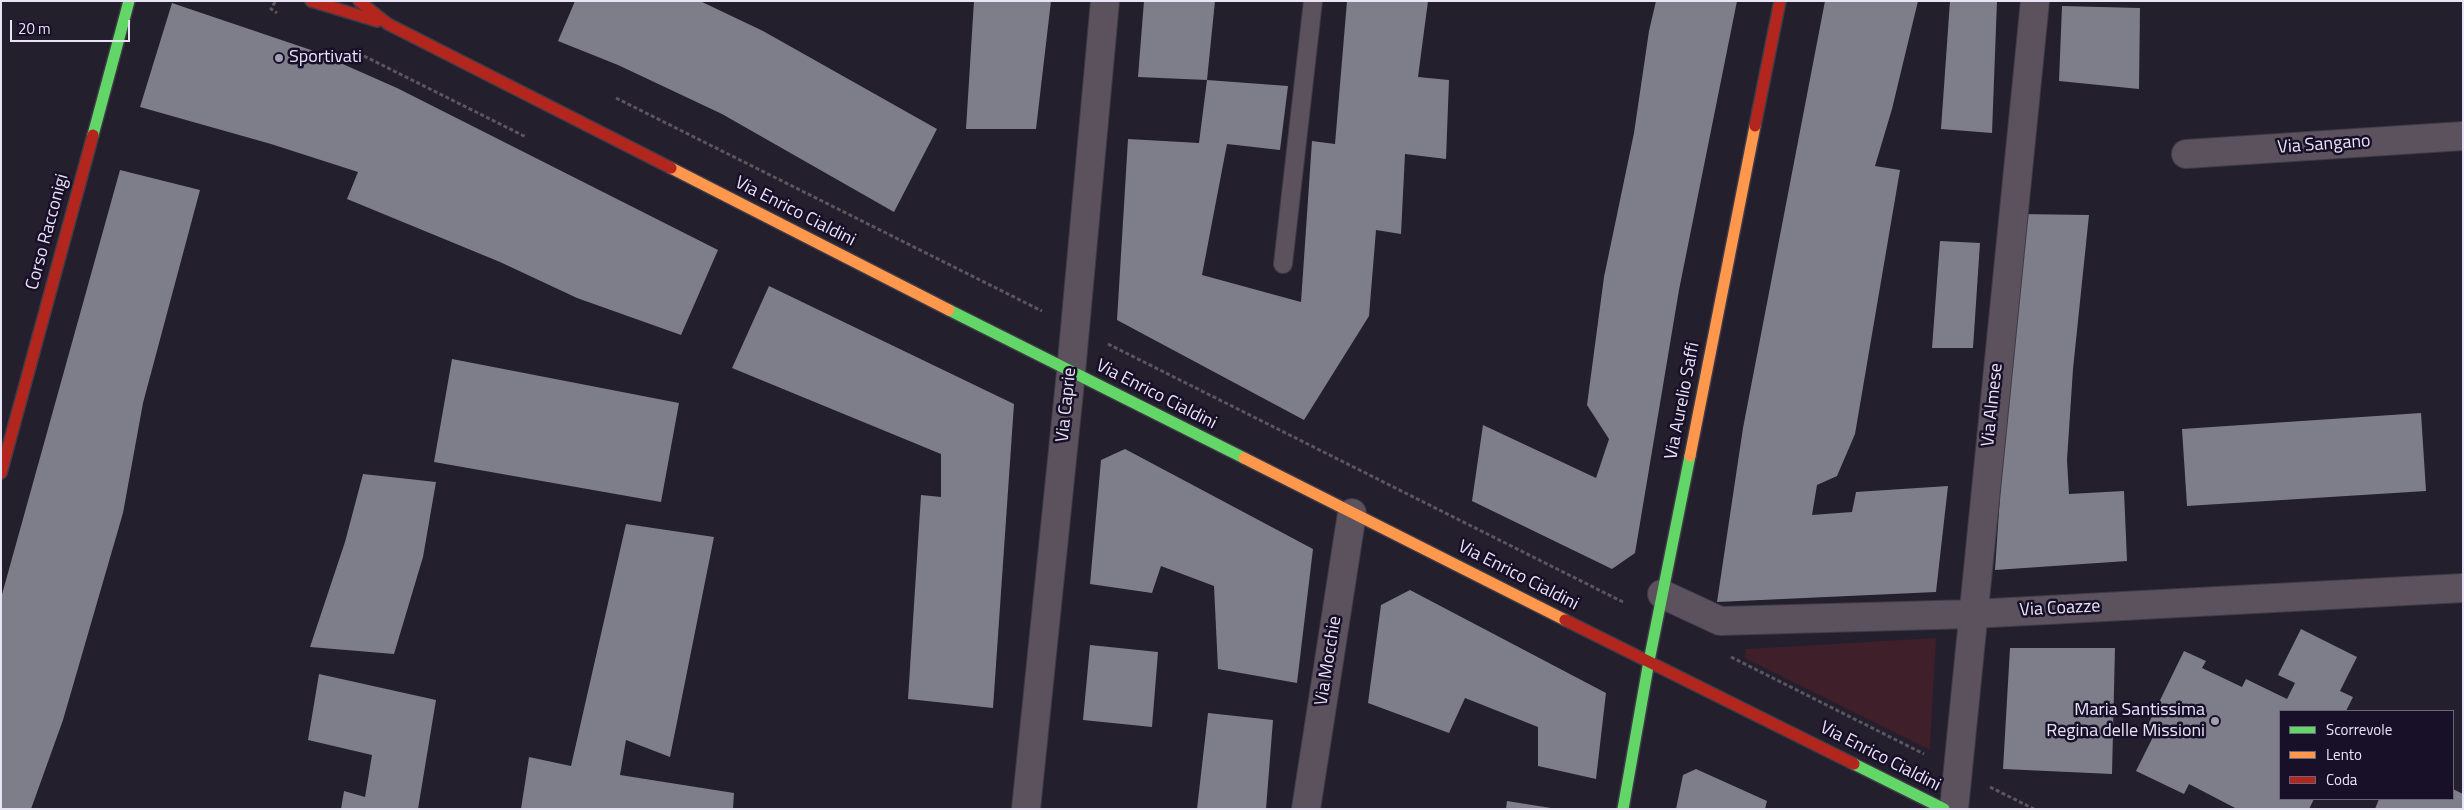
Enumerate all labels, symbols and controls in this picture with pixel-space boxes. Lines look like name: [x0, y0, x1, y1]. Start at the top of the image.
scale bar: [12, 10, 132, 42]
text: 20 m: [18, 17, 51, 40]
place label: Sportivati: [289, 47, 362, 69]
marker: Sportivati: [273, 52, 285, 64]
street label: Via Sangano: [2277, 131, 2371, 159]
street label: Corso Racconigi: [22, 172, 74, 292]
street label: Via Enrico Cialdini: [731, 172, 859, 252]
street label: Via Aurelio Saffi: [1661, 341, 1705, 461]
street label: Via Enrico Cialdini: [1092, 355, 1220, 435]
street label: Via Almese: [1978, 362, 2008, 448]
street label: Via Caprie: [1052, 367, 1082, 443]
street label: Via Enrico Cialdini: [1454, 536, 1582, 616]
street label: Via Coazze: [2019, 596, 2101, 622]
street label: Via Mocchie: [1311, 615, 1347, 707]
place label: Maria Santissima Regina delle Missioni: [2046, 700, 2205, 742]
legend: [2279, 710, 2454, 800]
marker: Maria Santissima Regina delle Missioni: [2209, 715, 2221, 727]
street label: Via Enrico Cialdini: [1816, 717, 1944, 797]
text: Scorrevole: [2326, 718, 2392, 741]
text: Lento: [2326, 743, 2362, 766]
text: Coda: [2326, 768, 2357, 791]

